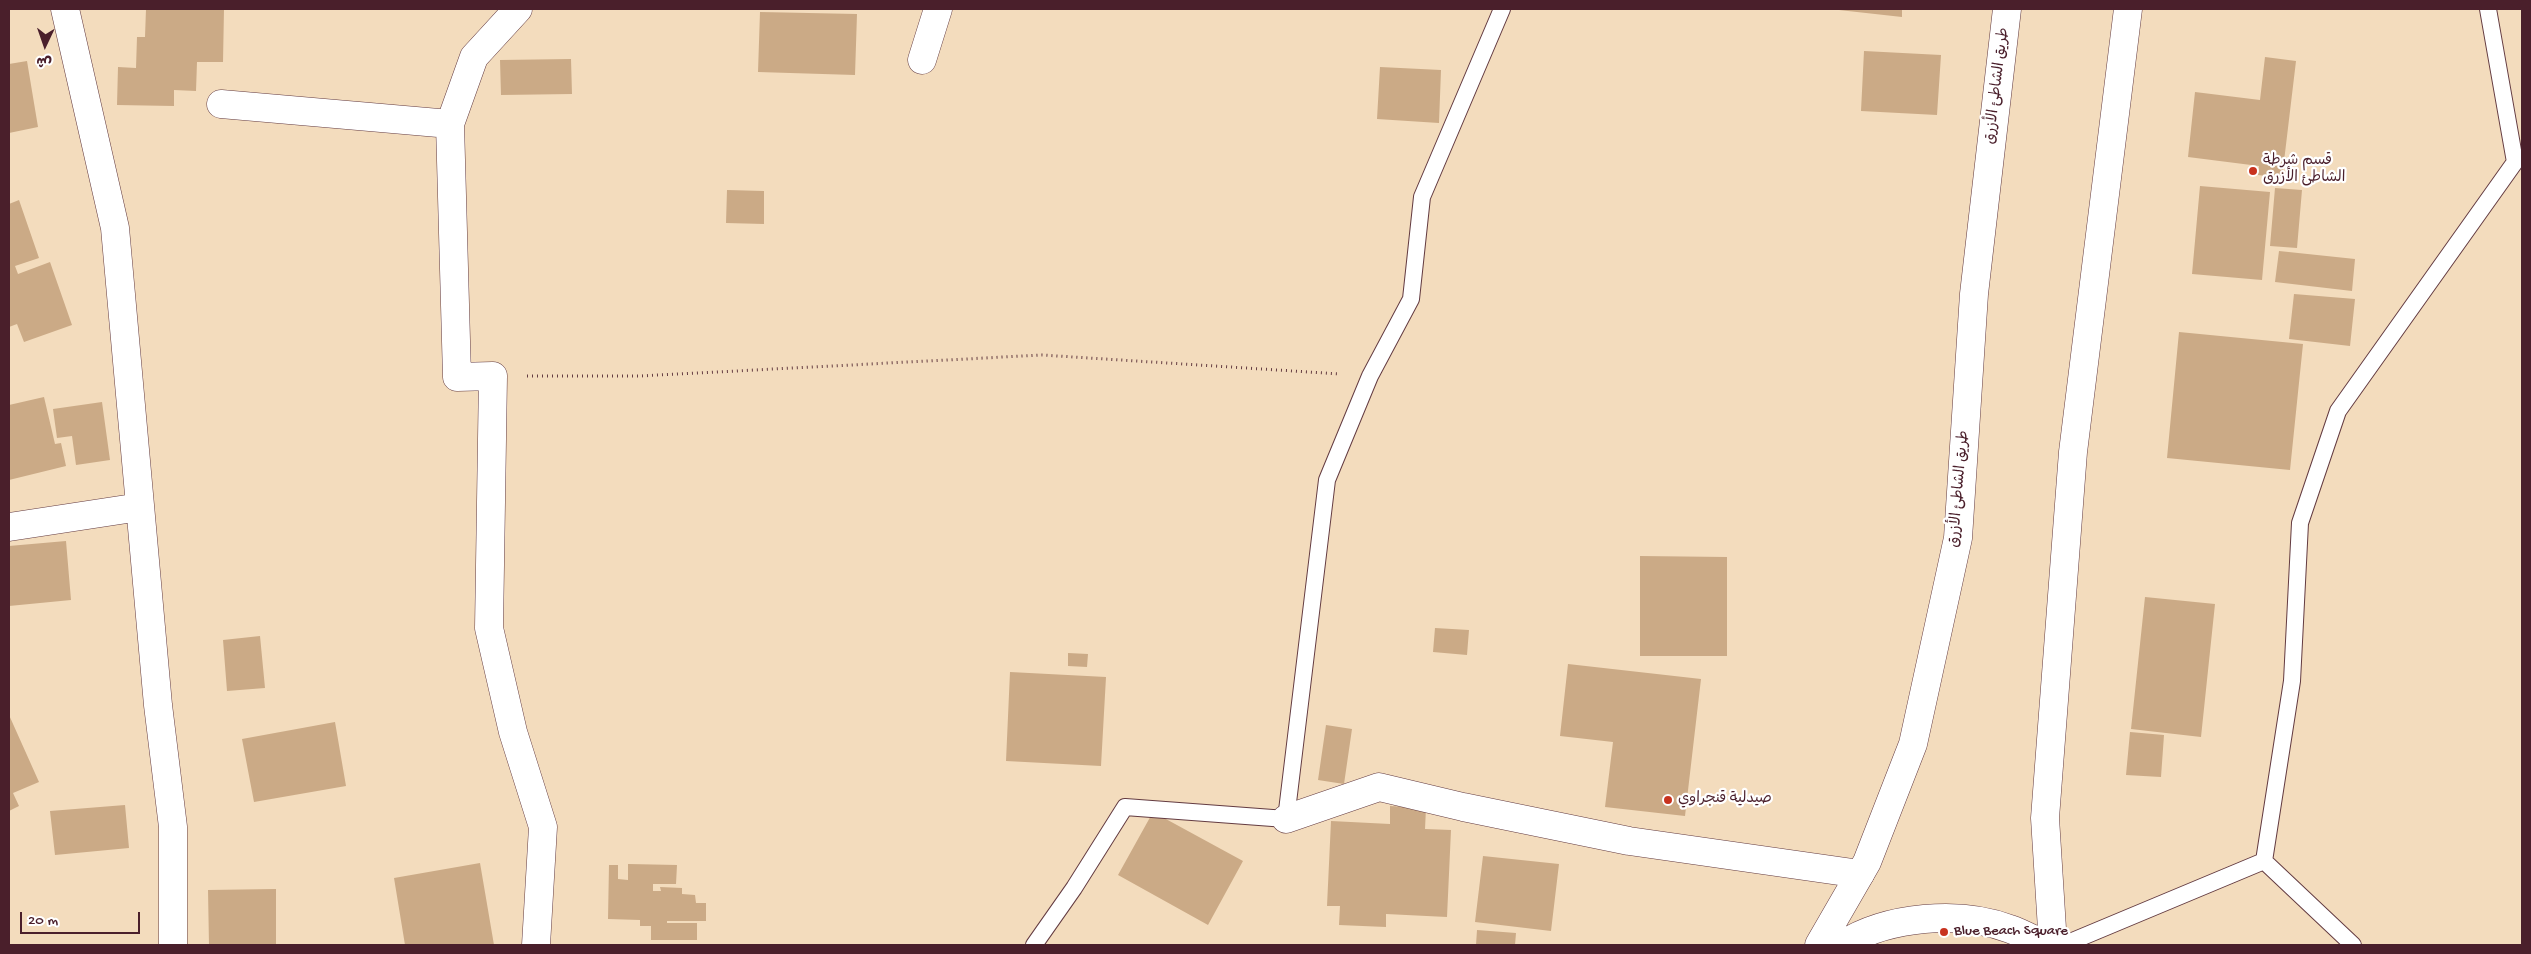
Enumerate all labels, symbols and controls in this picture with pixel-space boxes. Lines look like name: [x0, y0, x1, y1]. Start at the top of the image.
north arrow: [20, 20, 70, 70]
street label: طريق الشاطئ الأزرق: [1982, 27, 2014, 145]
text: ش: [36, 52, 52, 69]
place label: قسم شرطة الشاطئ الأزرق: [2263, 153, 2345, 188]
marker: قسم شرطة الشاطئ الأزرق: [2247, 165, 2259, 177]
street label: طريق الشاطئ الأزرق: [1946, 430, 1974, 548]
place label: صيدلية قنجراوي: [1678, 791, 1772, 809]
marker: صيدلية قنجراوي: [1662, 794, 1674, 806]
scale bar: [22, 902, 142, 934]
text: 20 m: [28, 912, 58, 930]
place label: Blue Beach Square: [1954, 923, 2068, 941]
marker: Blue Beach Square: [1938, 926, 1950, 938]

